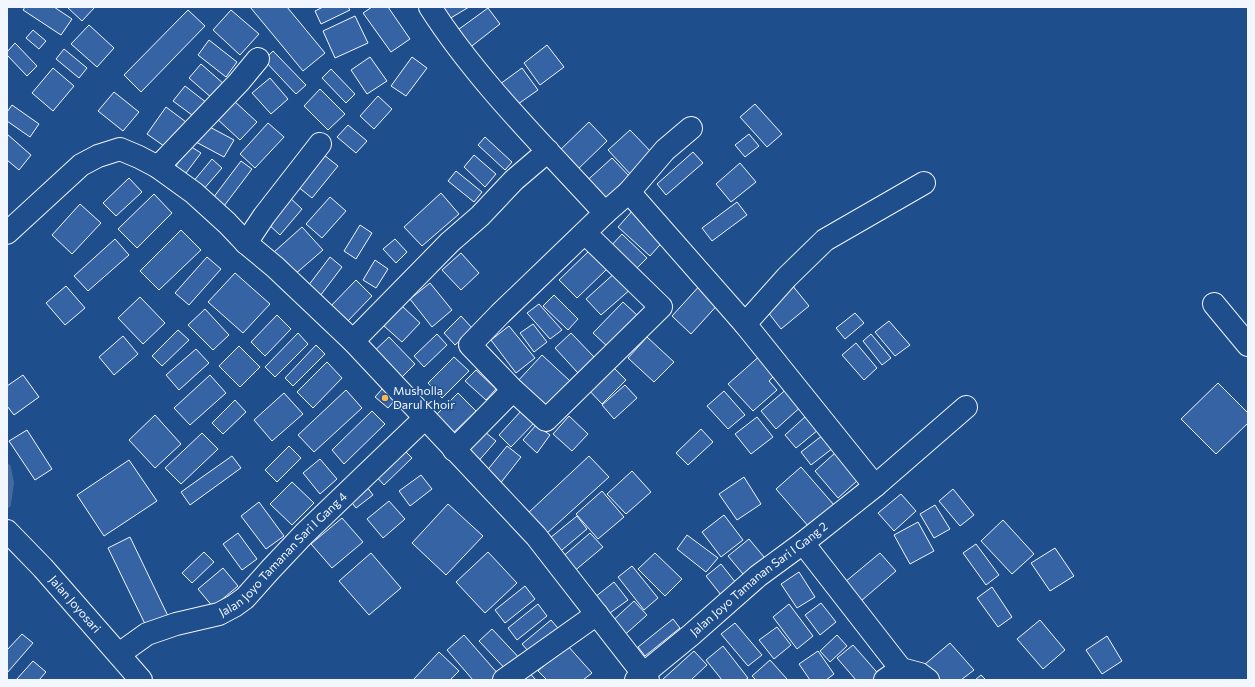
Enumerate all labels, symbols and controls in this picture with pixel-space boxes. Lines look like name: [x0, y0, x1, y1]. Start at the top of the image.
place label: Musholla Darul Khoir: [393, 383, 455, 411]
marker: Musholla Darul Khoir: [380, 393, 390, 403]
street label: Jalan Joyo Tamanan Sari I Gang 4: [216, 489, 349, 620]
street label: Jalan Joyo Tamanan Sari I Gang 2: [687, 518, 830, 639]
street label: Jalan Joyosari: [46, 572, 104, 635]

